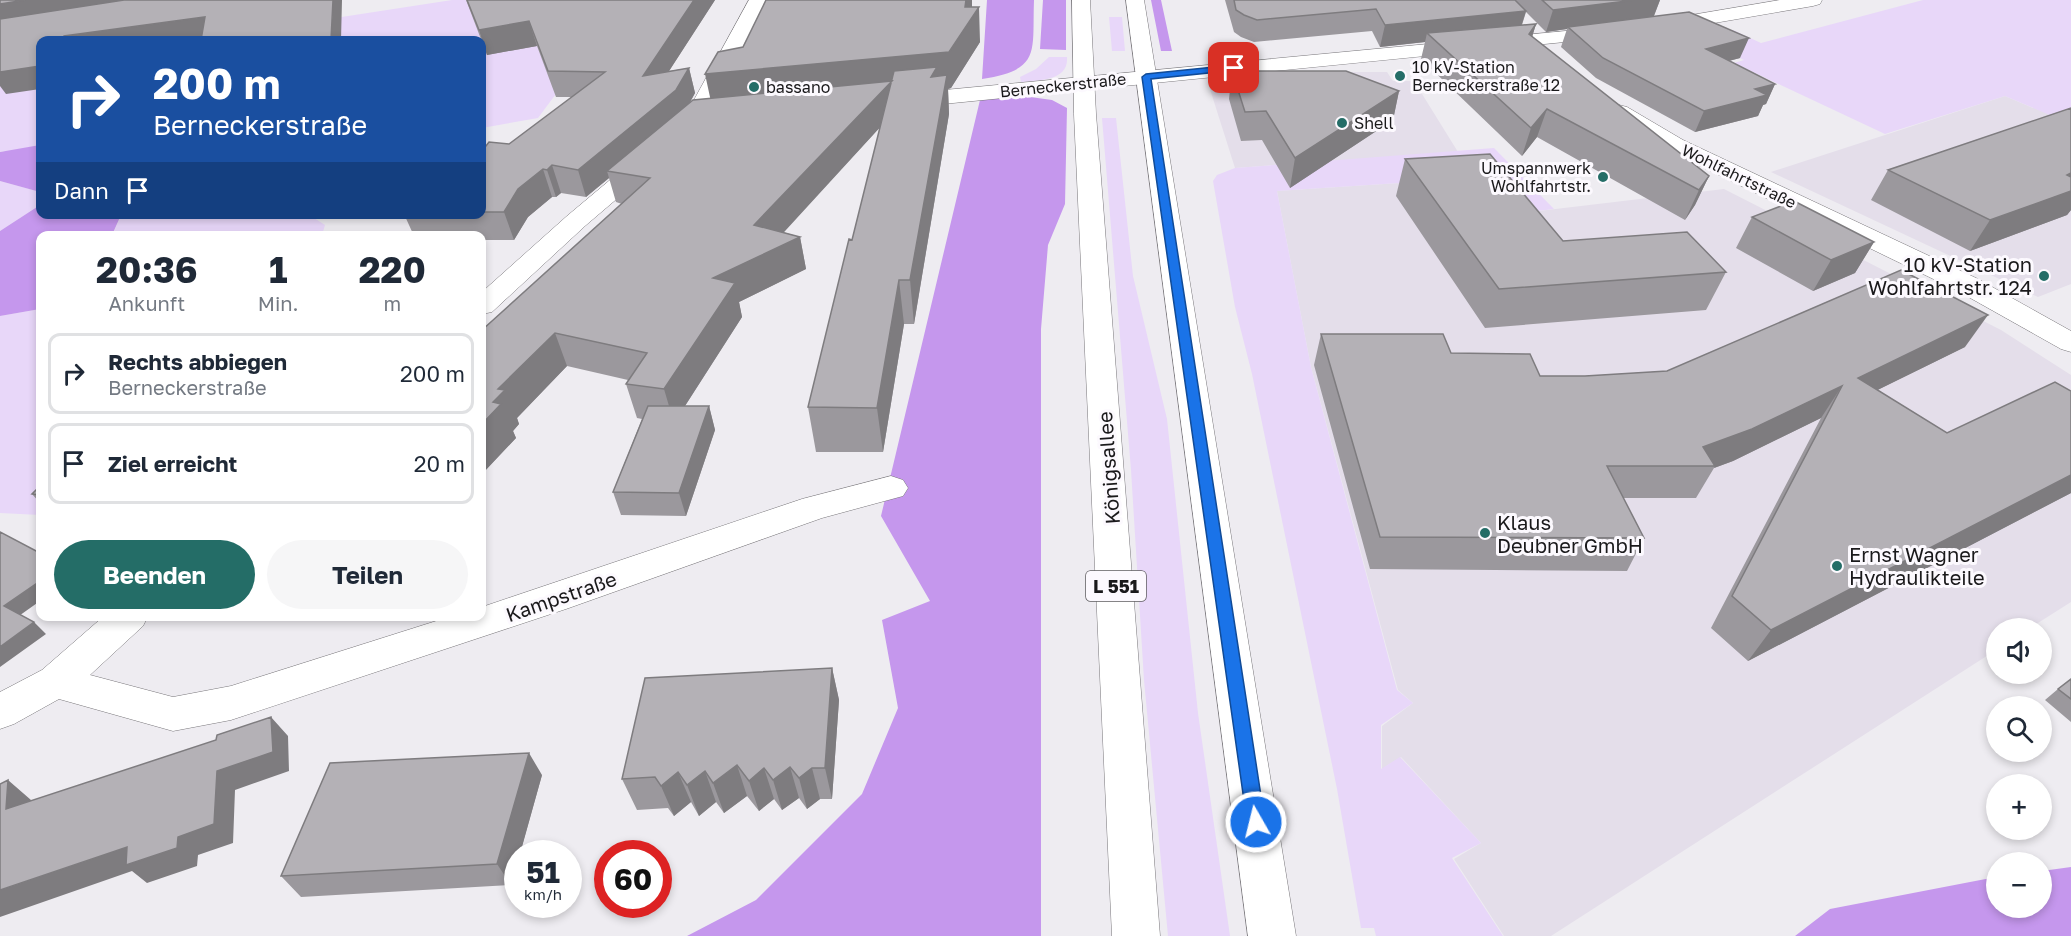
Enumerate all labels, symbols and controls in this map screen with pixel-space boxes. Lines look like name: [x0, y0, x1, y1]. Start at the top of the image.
pin: [1208, 42, 1259, 93]
icon: arrive: [1217, 51, 1250, 84]
place label: 10 kV-Station Berneckerstraße 12: [1412, 57, 1560, 95]
text: 200 m: [153, 58, 280, 108]
icon: right: [54, 60, 132, 138]
street label: Berneckerstraße: [999, 68, 1127, 102]
marker: 10 kV-Station Berneckerstraße 12: [1393, 69, 1407, 83]
place label: bassano: [766, 77, 830, 97]
marker: bassano: [747, 80, 761, 94]
text: Berneckerstraße: [153, 109, 367, 141]
place label: Shell: [1354, 113, 1394, 133]
marker: Shell: [1335, 116, 1349, 130]
street label: Wohlfahrtstraße: [1678, 140, 1800, 212]
place label: Umspannwerk Wohlfahrtstr.: [1481, 158, 1591, 196]
marker: Umspannwerk Wohlfahrtstr.: [1596, 170, 1610, 184]
icon: arrive: [121, 174, 154, 207]
text: Dann: [54, 177, 109, 204]
text: 20:36: [96, 248, 198, 291]
text: 1: [269, 248, 287, 291]
text: 220: [359, 248, 426, 291]
place label: 10 kV-Station Wohlfahrtstr. 124: [1868, 252, 2032, 299]
marker: 10 kV-Station Wohlfahrtstr. 124: [2037, 269, 2051, 283]
text: Ankunft: [108, 291, 185, 315]
text: Min.: [258, 291, 299, 315]
text: m: [383, 291, 401, 315]
text: Rechts abbiegen: [108, 348, 287, 375]
icon: right: [57, 357, 90, 390]
text: 200 m: [400, 360, 465, 387]
text: Berneckerstraße: [108, 375, 267, 399]
street label: Königsallee: [1092, 411, 1124, 525]
icon: arrive: [57, 447, 90, 480]
text: Ziel erreicht: [108, 450, 237, 477]
text: 20 m: [414, 450, 465, 477]
place label: Klaus Deubner GmbH: [1497, 510, 1643, 557]
marker: Klaus Deubner GmbH: [1478, 526, 1492, 540]
button: Beenden: [54, 540, 255, 609]
button: Teilen: [267, 540, 468, 609]
place label: Ernst Wagner Hydraulikteile: [1849, 542, 1985, 589]
marker: Ernst Wagner Hydraulikteile: [1830, 559, 1844, 573]
street label: Kampstraße: [502, 566, 620, 626]
road number: L 551: [1086, 571, 1146, 601]
map controls: [1986, 618, 2052, 918]
button: sound: [1986, 618, 2052, 684]
button: search: [1986, 696, 2052, 762]
button: +: [1986, 774, 2052, 840]
position arrow: [1224, 790, 1288, 854]
speed limit sign: 60: [594, 840, 672, 918]
button: −: [1986, 852, 2052, 918]
text: 51: [526, 854, 560, 890]
text: km/h: [524, 885, 562, 903]

